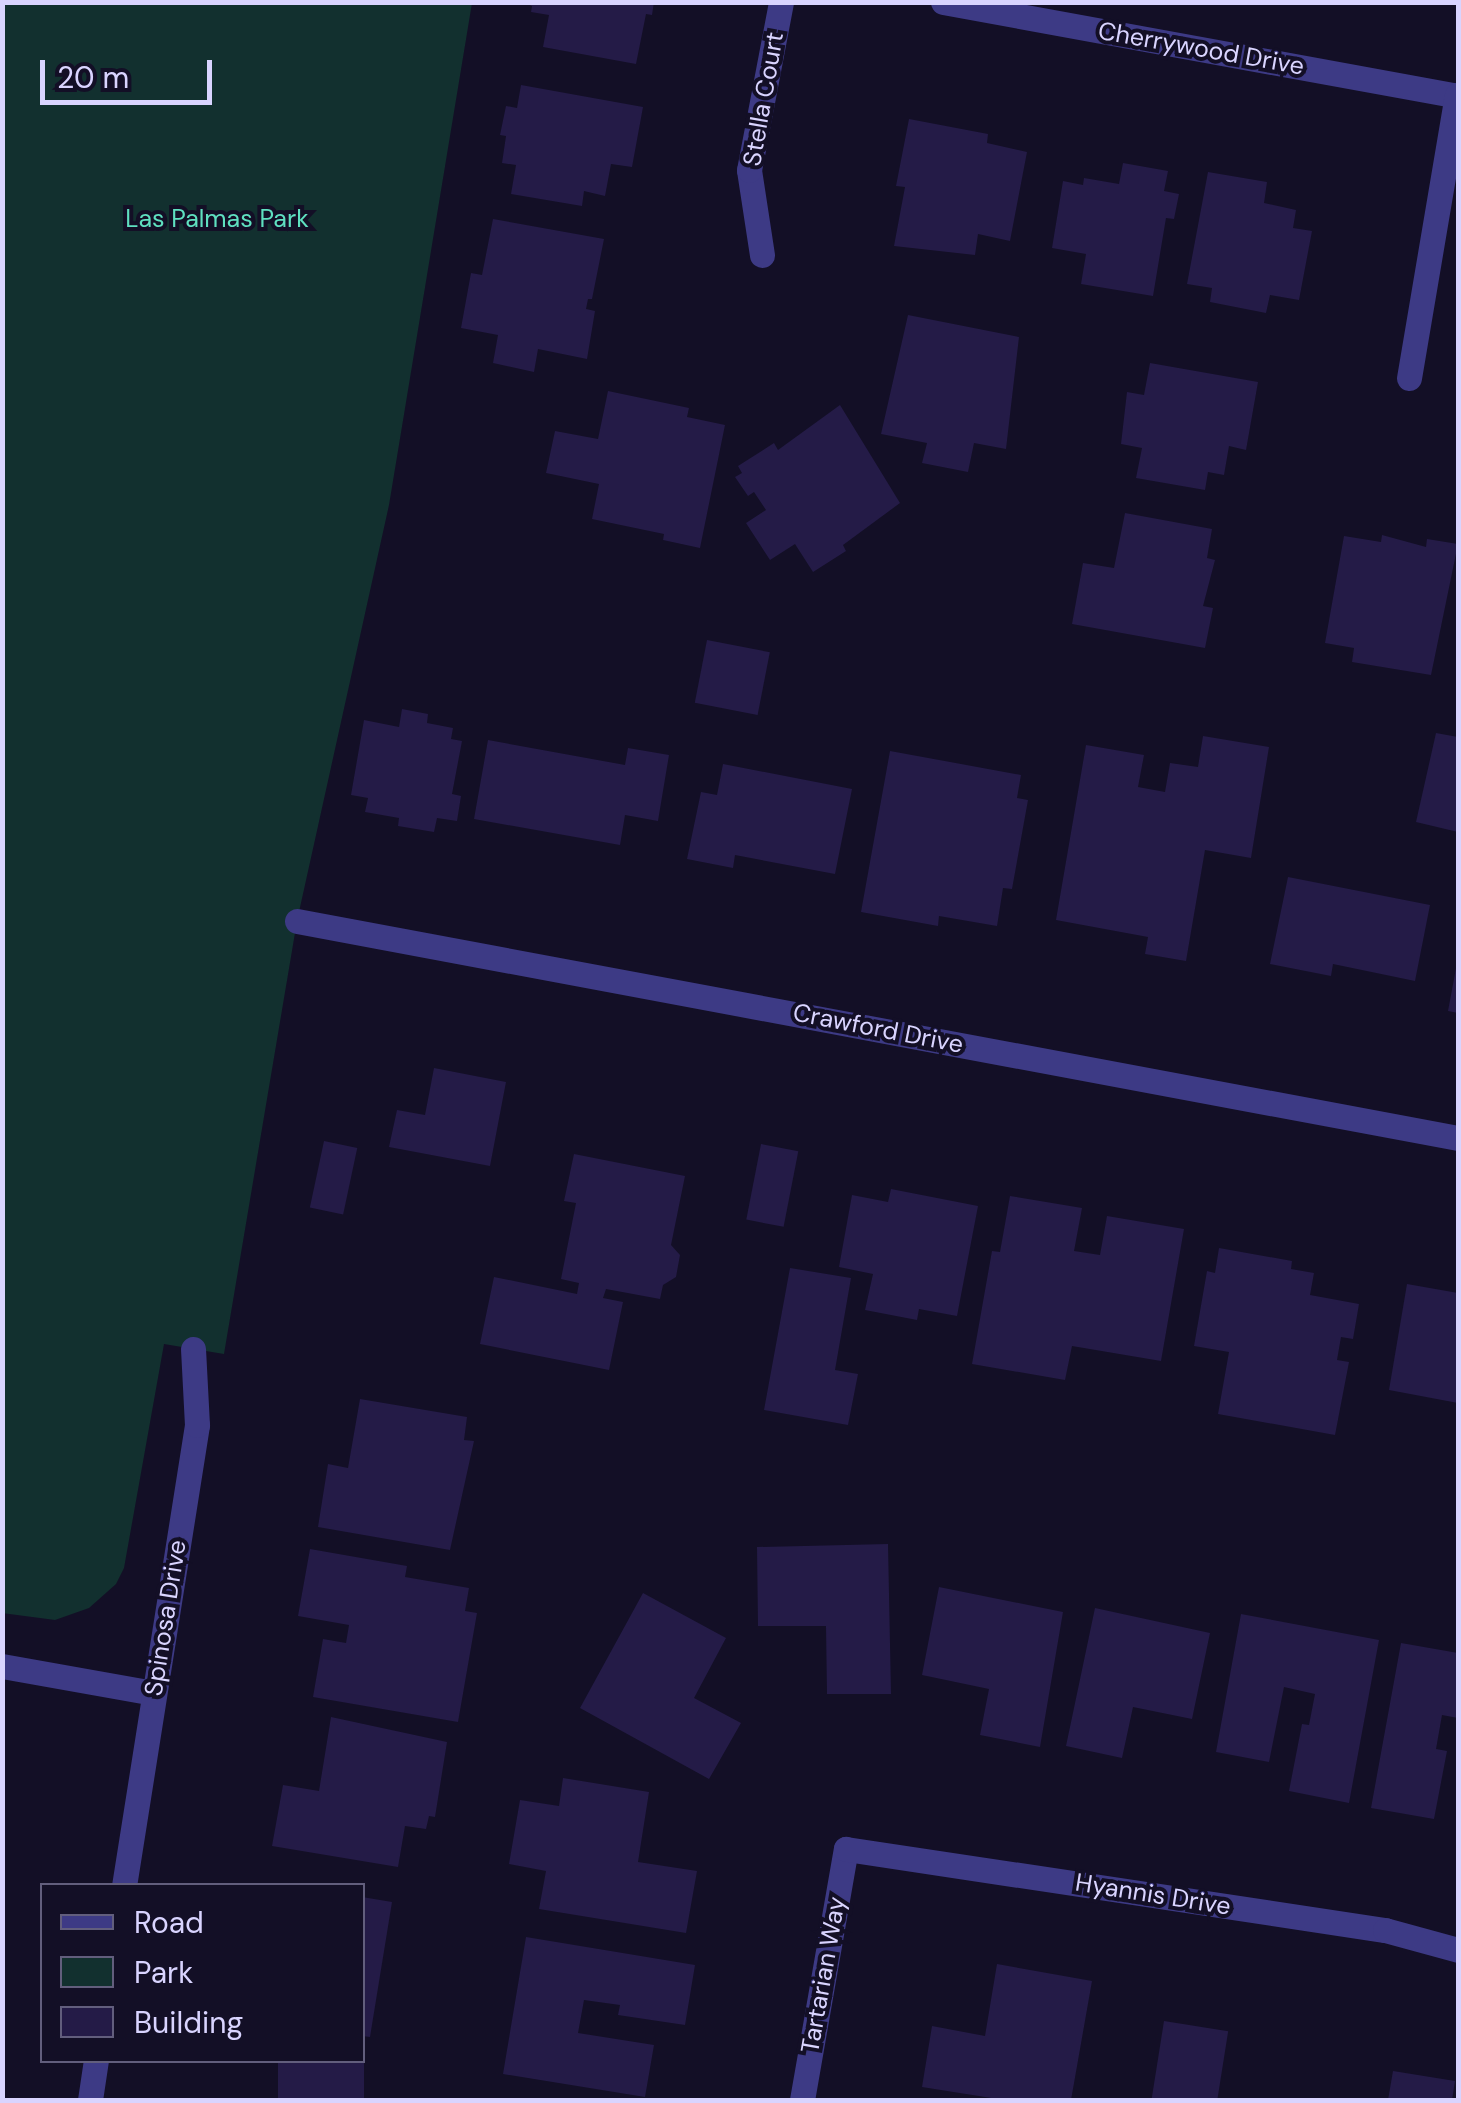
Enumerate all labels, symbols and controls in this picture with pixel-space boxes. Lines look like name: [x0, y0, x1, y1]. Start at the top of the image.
street label: Cherrywood Drive: [1096, 16, 1306, 82]
street label: Stella Court: [737, 30, 791, 168]
scale bar: [45, 40, 218, 102]
text: 20 m: [57, 58, 129, 97]
park label: Las Palmas Park: [125, 204, 309, 234]
street label: Crawford Drive: [790, 998, 966, 1060]
street label: Spinosa Drive: [139, 1538, 193, 1698]
street label: Hyannis Drive: [1073, 1868, 1233, 1922]
legend: [40, 1883, 365, 2063]
street label: Tartarian Way: [795, 1894, 853, 2056]
text: Road: [134, 1903, 204, 1942]
text: Park: [134, 1953, 193, 1992]
text: Building: [134, 2003, 243, 2042]

